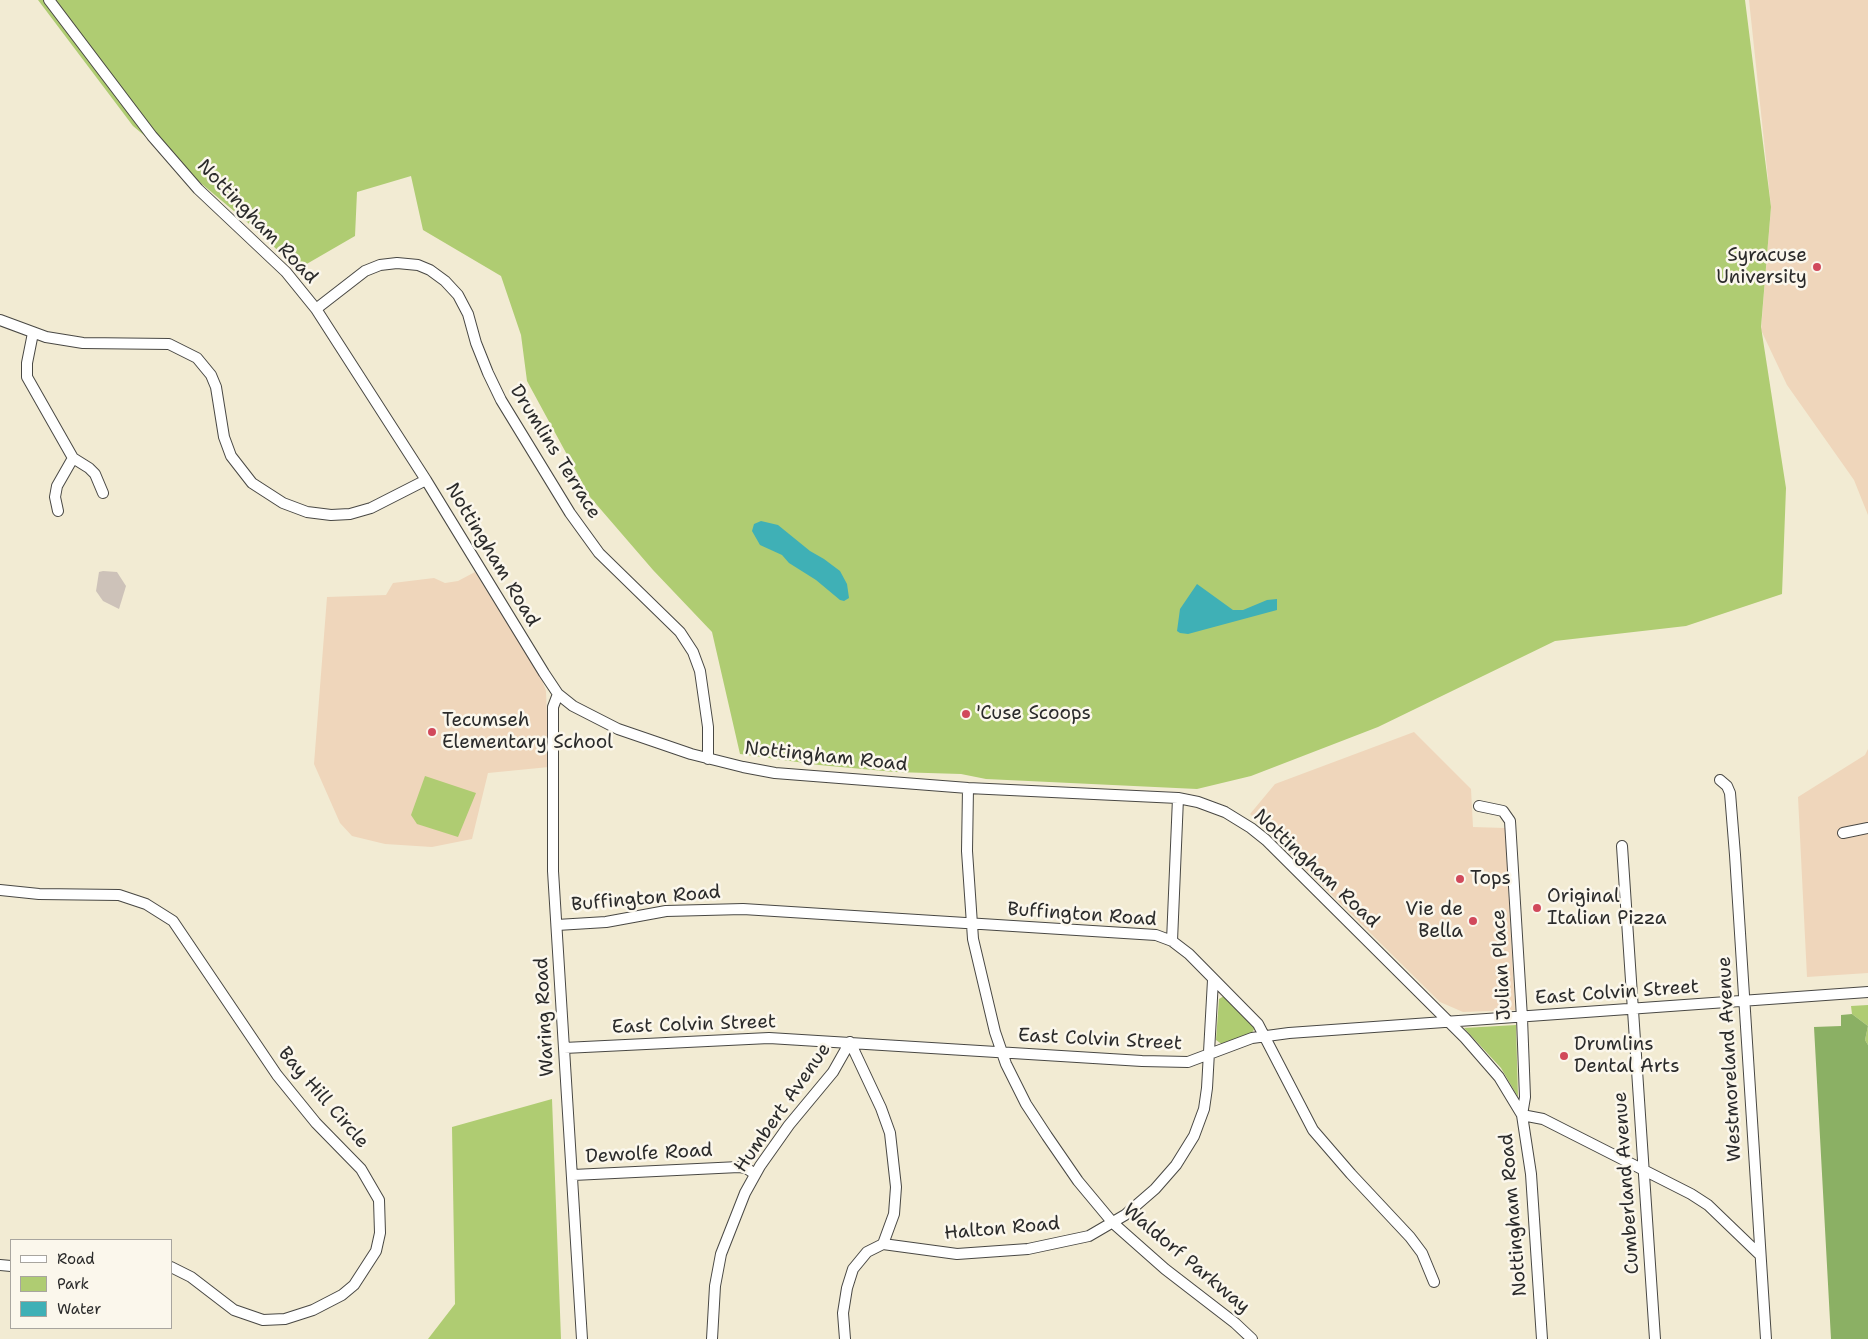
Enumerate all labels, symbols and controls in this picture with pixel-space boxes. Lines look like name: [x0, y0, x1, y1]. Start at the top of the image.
street label: Nottingham Road: [192, 155, 322, 289]
place label: Syracuse University: [1716, 245, 1807, 289]
marker: Syracuse University: [1811, 261, 1823, 273]
street label: Drumlins Terrace: [505, 381, 605, 523]
street label: Nottingham Road: [440, 479, 544, 631]
place label: 'Cuse Scoops: [976, 703, 1091, 725]
marker: 'Cuse Scoops: [960, 708, 972, 720]
place label: Tecumseh Elementary School: [442, 710, 613, 754]
marker: Tecumseh Elementary School: [426, 726, 438, 738]
street label: Nottingham Road: [743, 737, 909, 777]
street label: Nottingham Road: [1248, 805, 1384, 933]
place label: Tops: [1470, 868, 1511, 890]
marker: Tops: [1454, 873, 1466, 885]
street label: Buffington Road: [570, 881, 722, 917]
place label: Original Italian Pizza: [1547, 886, 1667, 930]
street label: Buffington Road: [1006, 898, 1158, 932]
place label: Vie de Bella: [1405, 899, 1463, 943]
marker: Original Italian Pizza: [1531, 902, 1543, 914]
street label: Julian Place: [1488, 909, 1516, 1021]
marker: Vie de Bella: [1467, 915, 1479, 927]
street label: Westmoreland Avenue: [1713, 956, 1747, 1162]
street label: Waring Road: [530, 957, 560, 1077]
street label: East Colvin Street: [1534, 976, 1700, 1010]
street label: East Colvin Street: [612, 1011, 776, 1039]
street label: East Colvin Street: [1017, 1024, 1183, 1056]
place label: Drumlins Dental Arts: [1574, 1034, 1680, 1078]
street label: Humbert Avenue: [730, 1039, 836, 1177]
street label: Bay Hill Circle: [273, 1043, 373, 1153]
marker: Drumlins Dental Arts: [1558, 1050, 1570, 1062]
street label: Cumberland Avenue: [1609, 1091, 1645, 1275]
street label: Nottingham Road: [1496, 1132, 1532, 1298]
street label: Dewolfe Road: [585, 1139, 713, 1169]
street label: Waldorf Parkway: [1118, 1199, 1254, 1319]
street label: Halton Road: [943, 1213, 1061, 1245]
legend: [10, 1239, 172, 1329]
text: Road: [57, 1249, 95, 1269]
text: Park: [57, 1274, 89, 1294]
text: Water: [57, 1299, 101, 1319]

